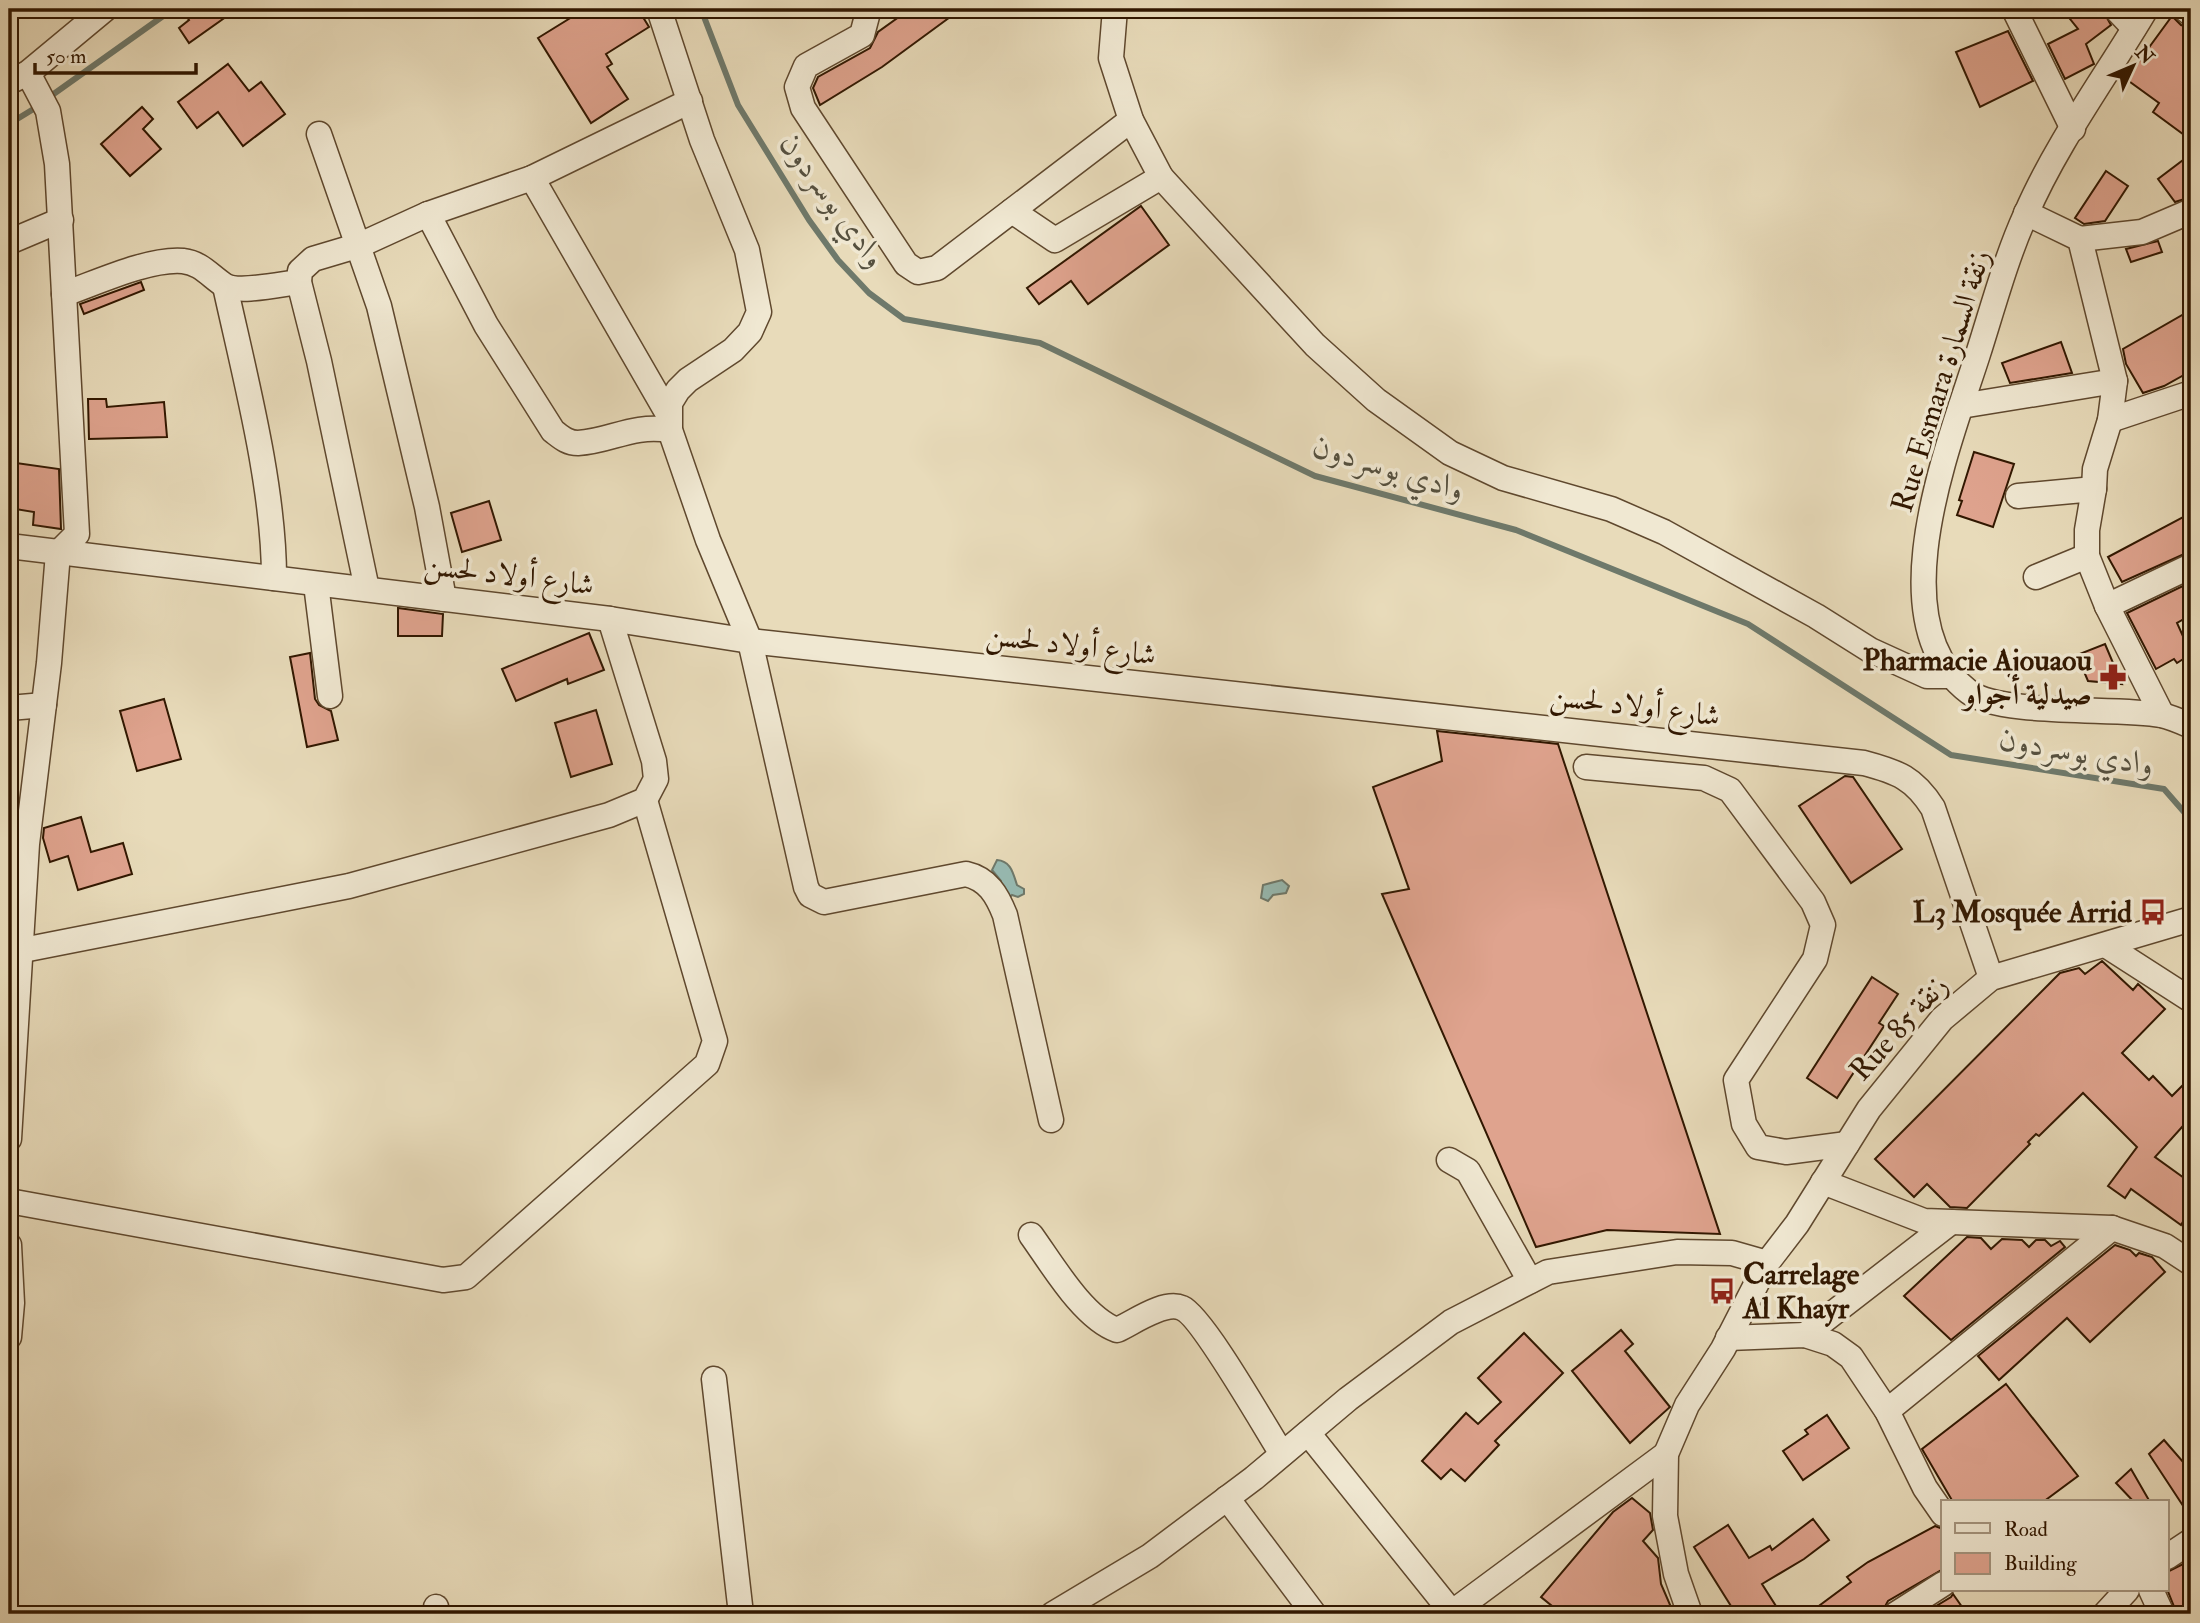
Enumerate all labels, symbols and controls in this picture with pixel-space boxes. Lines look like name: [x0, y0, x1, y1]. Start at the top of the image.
scale bar: [35, 32, 196, 76]
north arrow: [2098, 32, 2168, 102]
text: N: [2129, 40, 2160, 70]
text: 50 m: [46, 43, 87, 70]
water label: وادي بوسردون: [768, 126, 895, 278]
street label: Rue Esmara زنقة السمارة: [1884, 245, 1998, 517]
water label: وادي بوسردون: [1307, 426, 1470, 514]
street label: شارع أولاد لحسن: [421, 543, 596, 610]
street label: شارع أولاد لحسن: [983, 613, 1158, 680]
place label: Pharmacie Ajouaou صيدلية أجواو: [1863, 642, 2092, 713]
pharmacy icon: Pharmacie Ajouaou صيدلية أجواو: [2098, 662, 2128, 692]
street label: شارع أولاد لحسن: [1547, 674, 1722, 741]
water label: وادي بوسردون: [1996, 719, 2158, 789]
place label: L3 Mosquée Arrid: [1913, 894, 2132, 931]
bus stop icon: L3 Mosquée Arrid: [2138, 897, 2168, 927]
street label: Rue 85 زنقة: [1842, 967, 1956, 1089]
place label: Carrelage Al Khayr: [1741, 1256, 1860, 1327]
bus stop icon: Carrelage Al Khayr: [1707, 1276, 1737, 1306]
legend: [1941, 1500, 2168, 1592]
text: Road: [2004, 1516, 2049, 1543]
text: Building: [2004, 1550, 2077, 1577]

